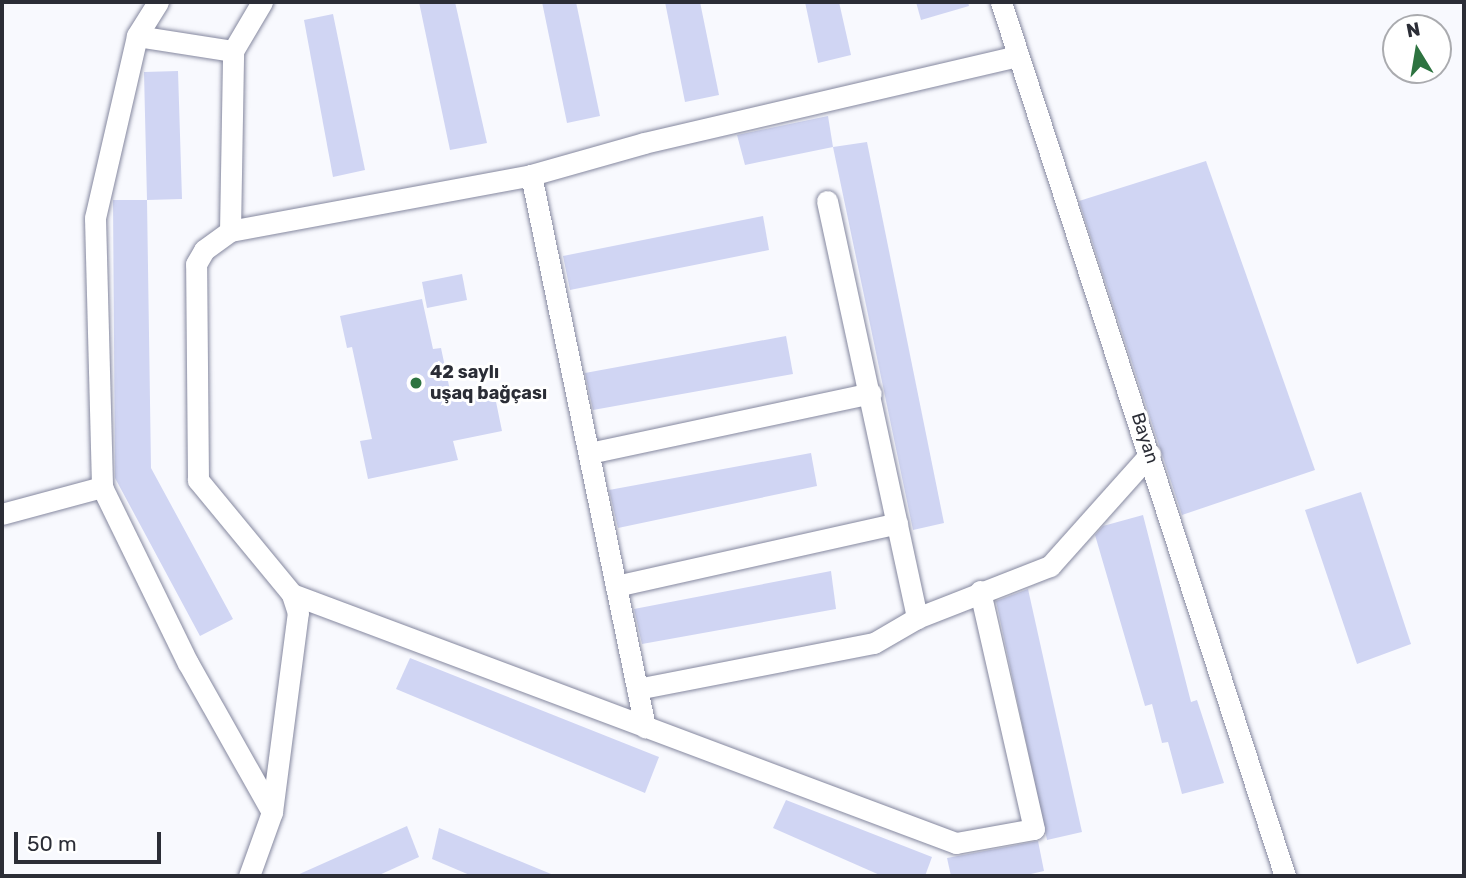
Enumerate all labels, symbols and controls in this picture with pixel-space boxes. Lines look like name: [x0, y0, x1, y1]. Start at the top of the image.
north arrow: [1382, 14, 1452, 84]
text: N: [1404, 17, 1422, 42]
place label: 42 saylı uşaq bağçası: [430, 362, 547, 404]
marker: 42 saylı uşaq bağçası: [408, 375, 424, 391]
street label: Bayan: [1127, 410, 1163, 466]
scale bar: [18, 818, 164, 862]
text: 50 m: [27, 831, 77, 856]

